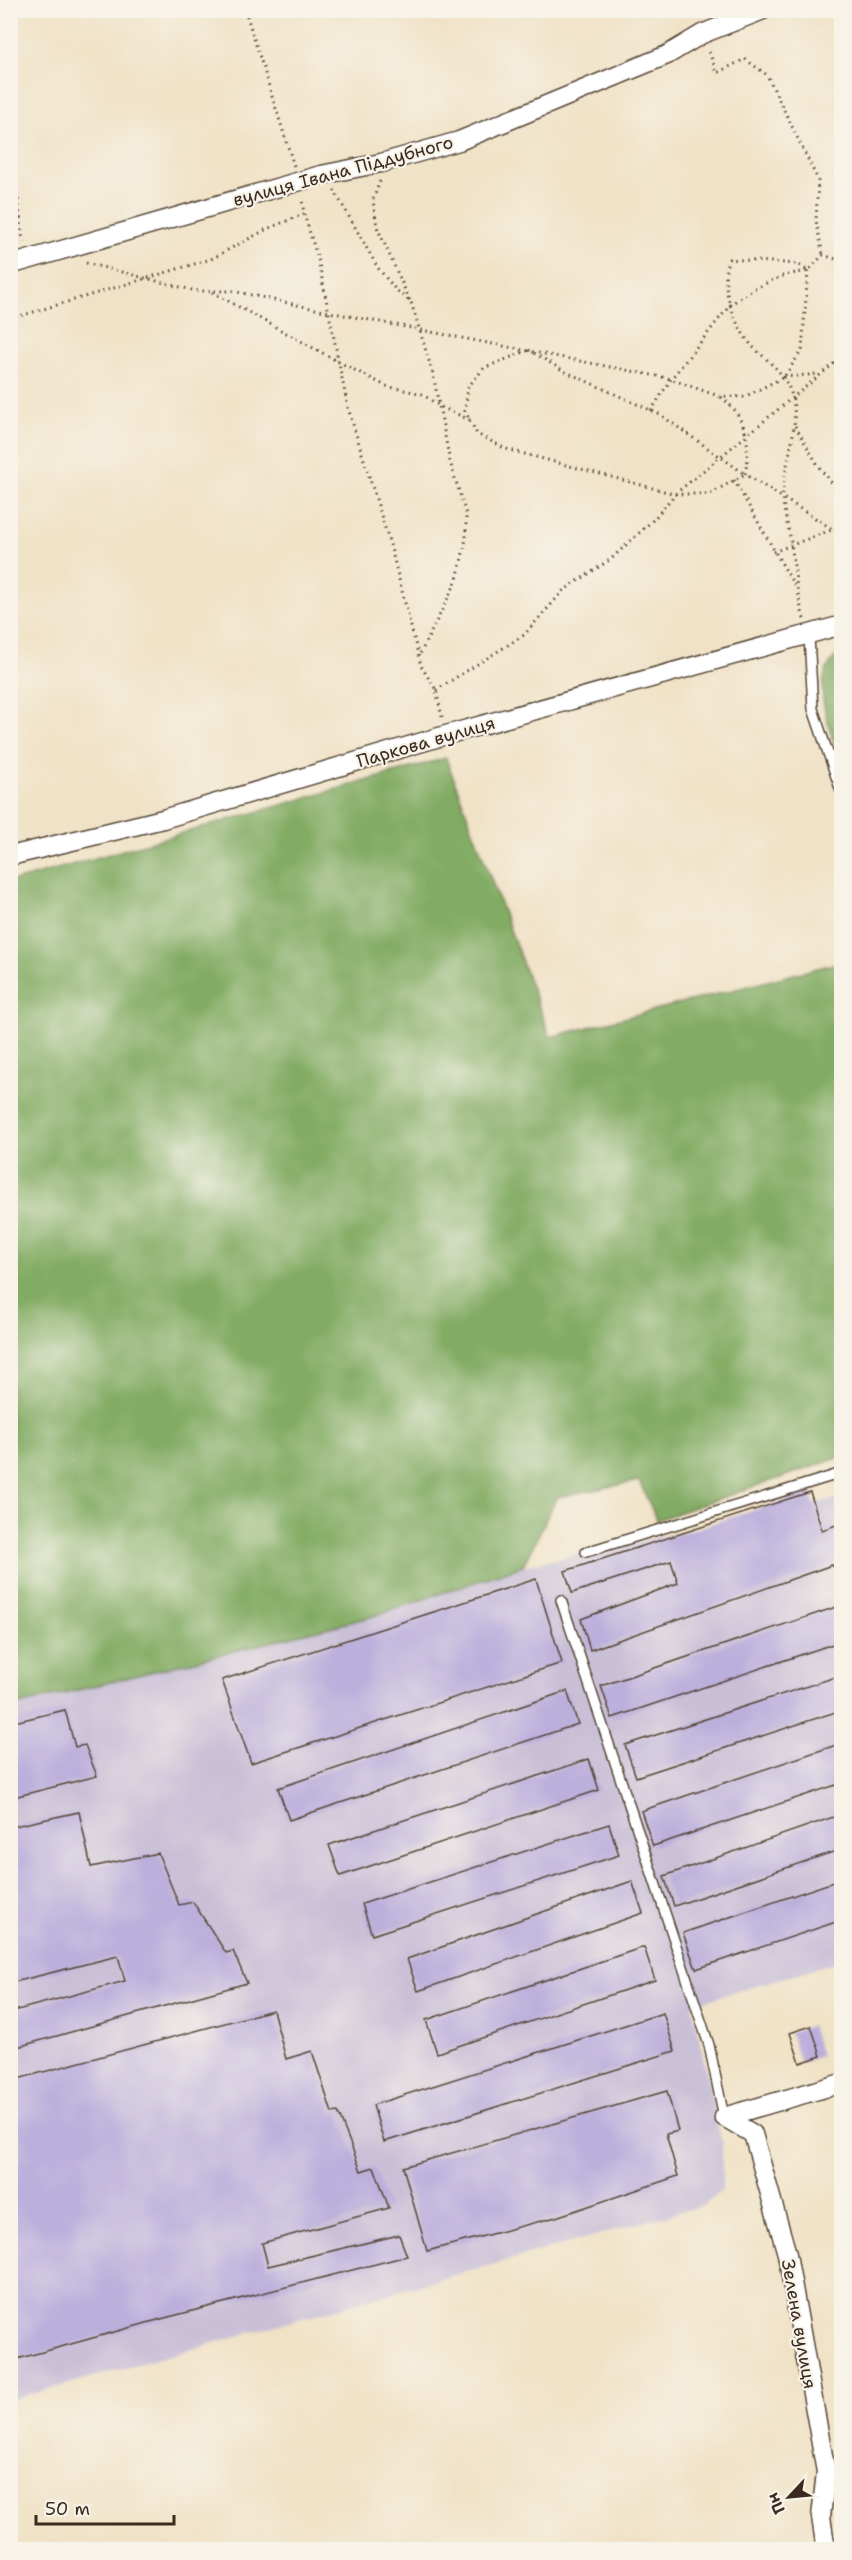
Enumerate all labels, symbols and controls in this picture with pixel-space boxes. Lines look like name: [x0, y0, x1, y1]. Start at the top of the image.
street label: вулиця Івана Піддубного: [230, 130, 456, 212]
street label: Паркова вулиця: [354, 711, 498, 773]
street label: Зелена вулиця: [776, 2257, 822, 2391]
north arrow: [759, 2467, 819, 2527]
scale bar: [36, 2488, 174, 2526]
text: Пн: [762, 2489, 790, 2517]
text: 50 m: [45, 2497, 90, 2521]

